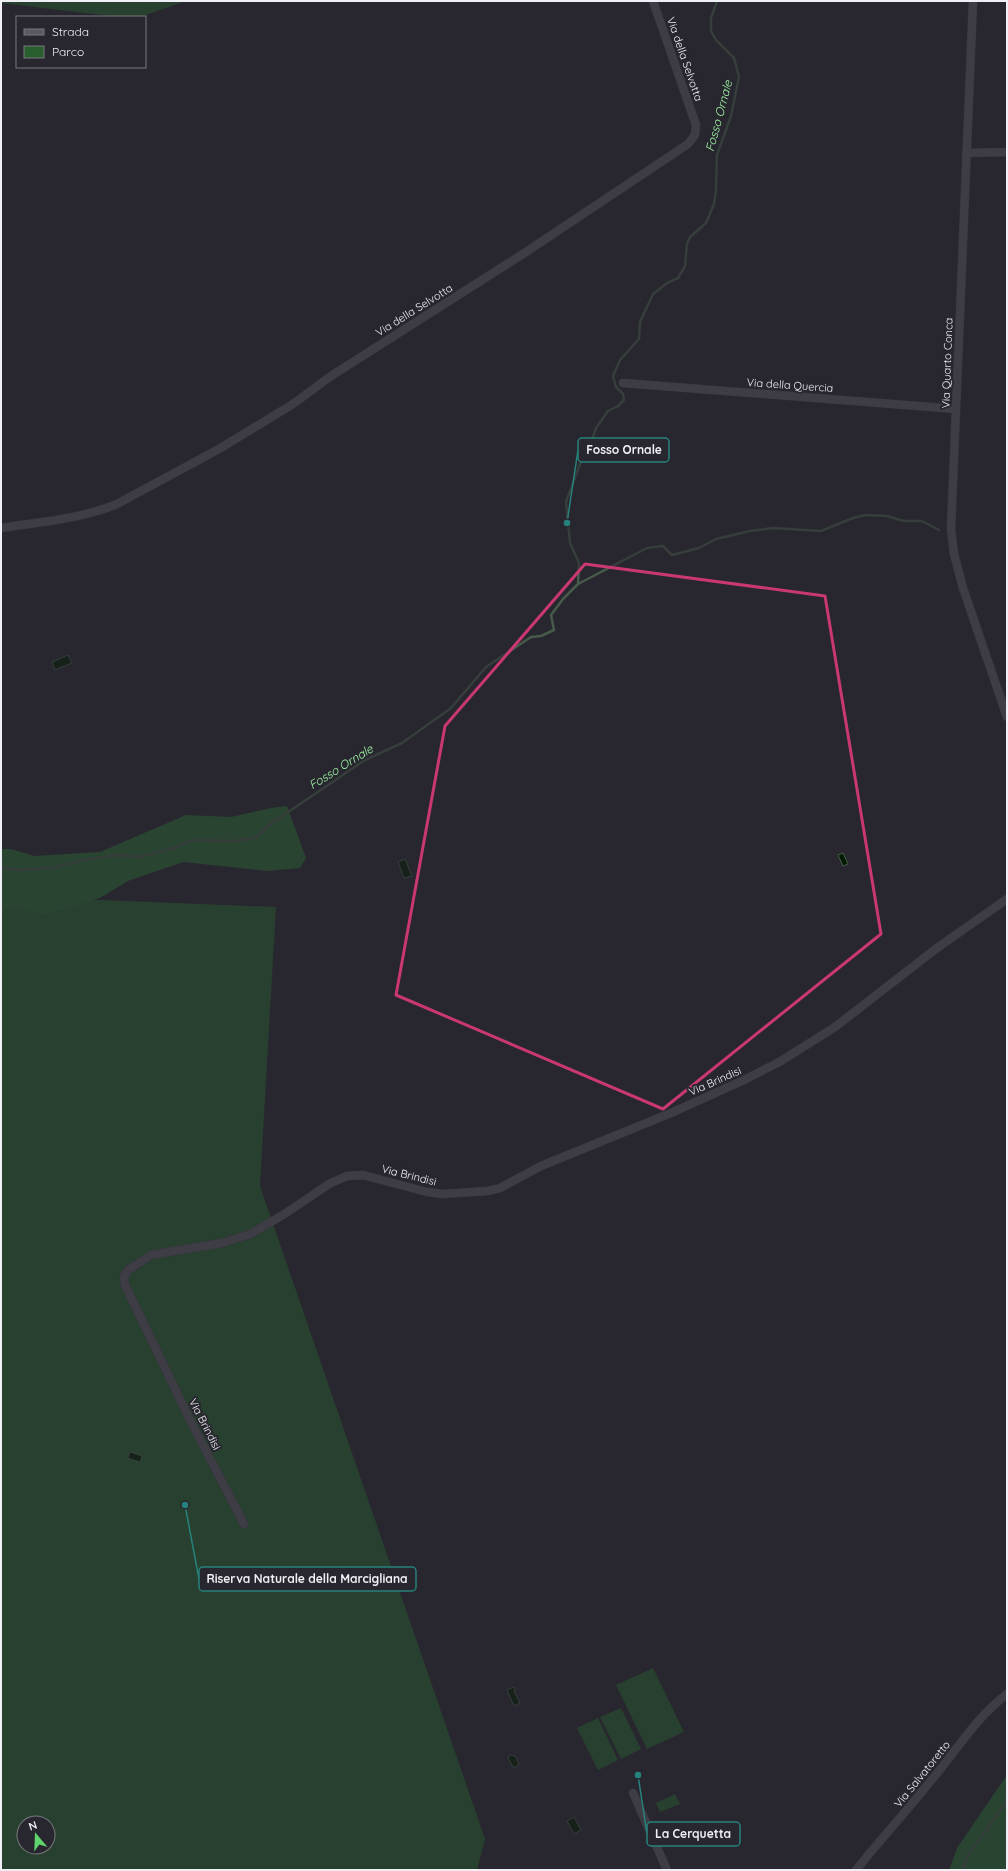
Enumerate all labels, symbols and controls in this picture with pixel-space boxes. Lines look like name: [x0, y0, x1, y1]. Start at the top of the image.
street label: Via della Selvotta: [664, 15, 706, 103]
legend: [16, 16, 146, 68]
text: Strada: [52, 24, 89, 39]
text: Parco: [52, 44, 84, 59]
water label: Fosso Ornale: [702, 77, 736, 153]
street label: Via della Selvotta: [373, 281, 455, 339]
street label: Via Quarto Conca: [938, 317, 956, 409]
street label: Via della Quercia: [746, 375, 834, 395]
callout: Fosso Ornale: [578, 438, 669, 462]
text: Fosso Ornale: [586, 442, 662, 457]
water label: Fosso Ornale: [306, 740, 377, 792]
street label: Via Brindisi: [687, 1063, 743, 1099]
street label: Via Brindisi: [380, 1161, 438, 1189]
street label: Via Brindisi: [186, 1396, 224, 1452]
callout: Riserva Naturale della Marcigliana: [199, 1567, 416, 1591]
text: Riserva Naturale della Marcigliana: [206, 1571, 408, 1586]
street label: Via Salvatoretto: [891, 1738, 953, 1810]
north arrow: [16, 1815, 56, 1855]
text: N: [27, 1818, 39, 1833]
callout: La Cerquetta: [647, 1822, 740, 1846]
text: La Cerquetta: [655, 1826, 731, 1841]

